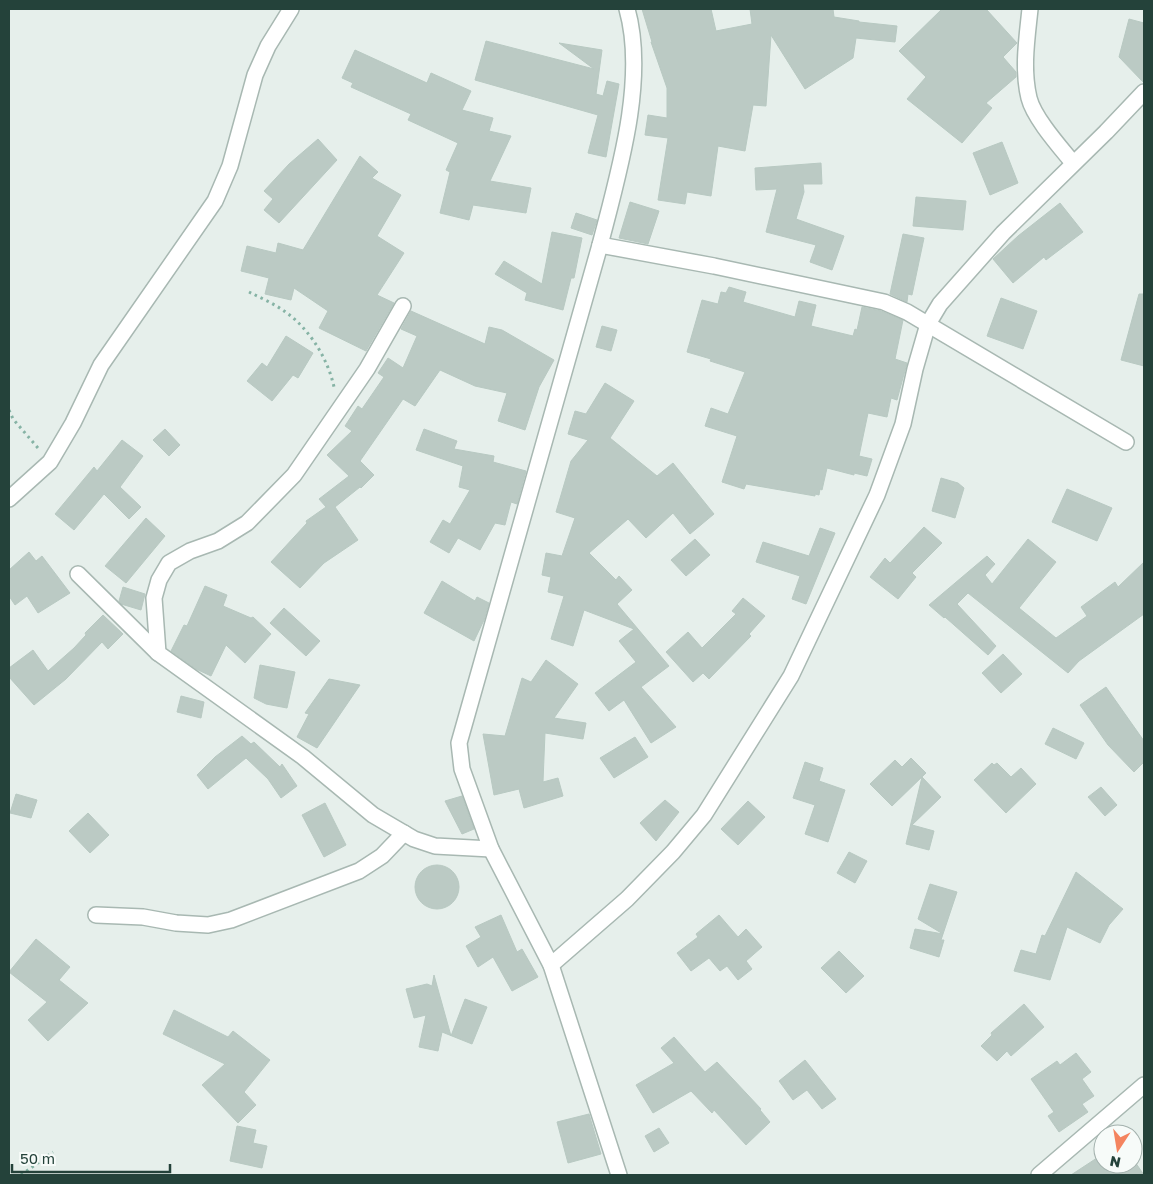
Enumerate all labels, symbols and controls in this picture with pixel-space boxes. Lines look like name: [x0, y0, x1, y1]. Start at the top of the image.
north arrow: [1093, 1124, 1143, 1174]
scale bar: [12, 1142, 170, 1174]
text: 50 m: [20, 1149, 55, 1167]
text: N: [1108, 1153, 1122, 1172]

